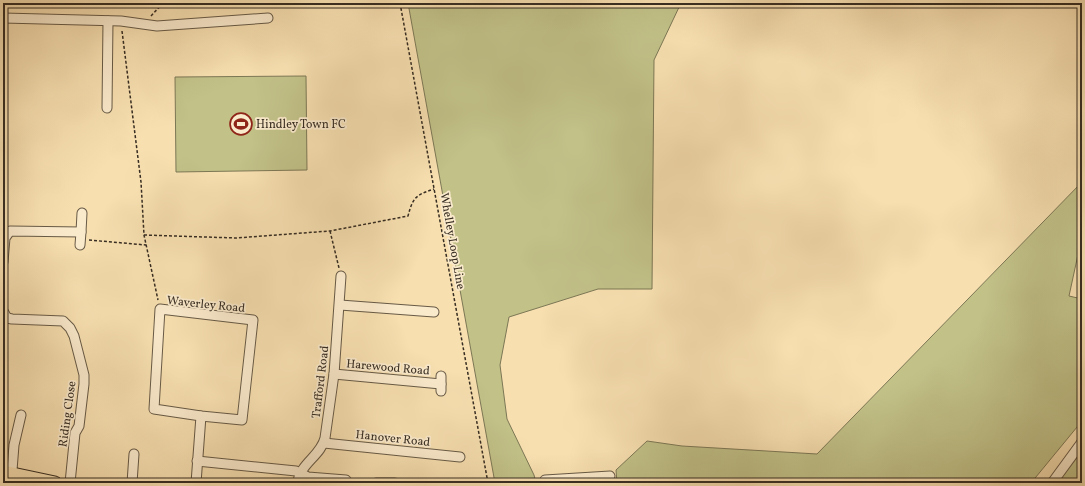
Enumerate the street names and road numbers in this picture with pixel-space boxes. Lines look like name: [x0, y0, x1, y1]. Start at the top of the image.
street label: Whelley Loop Line: [436, 192, 468, 291]
street label: Waverley Road: [166, 293, 246, 317]
street label: Trafford Road: [309, 345, 333, 419]
street label: Harewood Road: [345, 356, 431, 380]
street label: Riding Close: [55, 380, 81, 448]
street label: Hanover Road: [355, 427, 431, 451]

